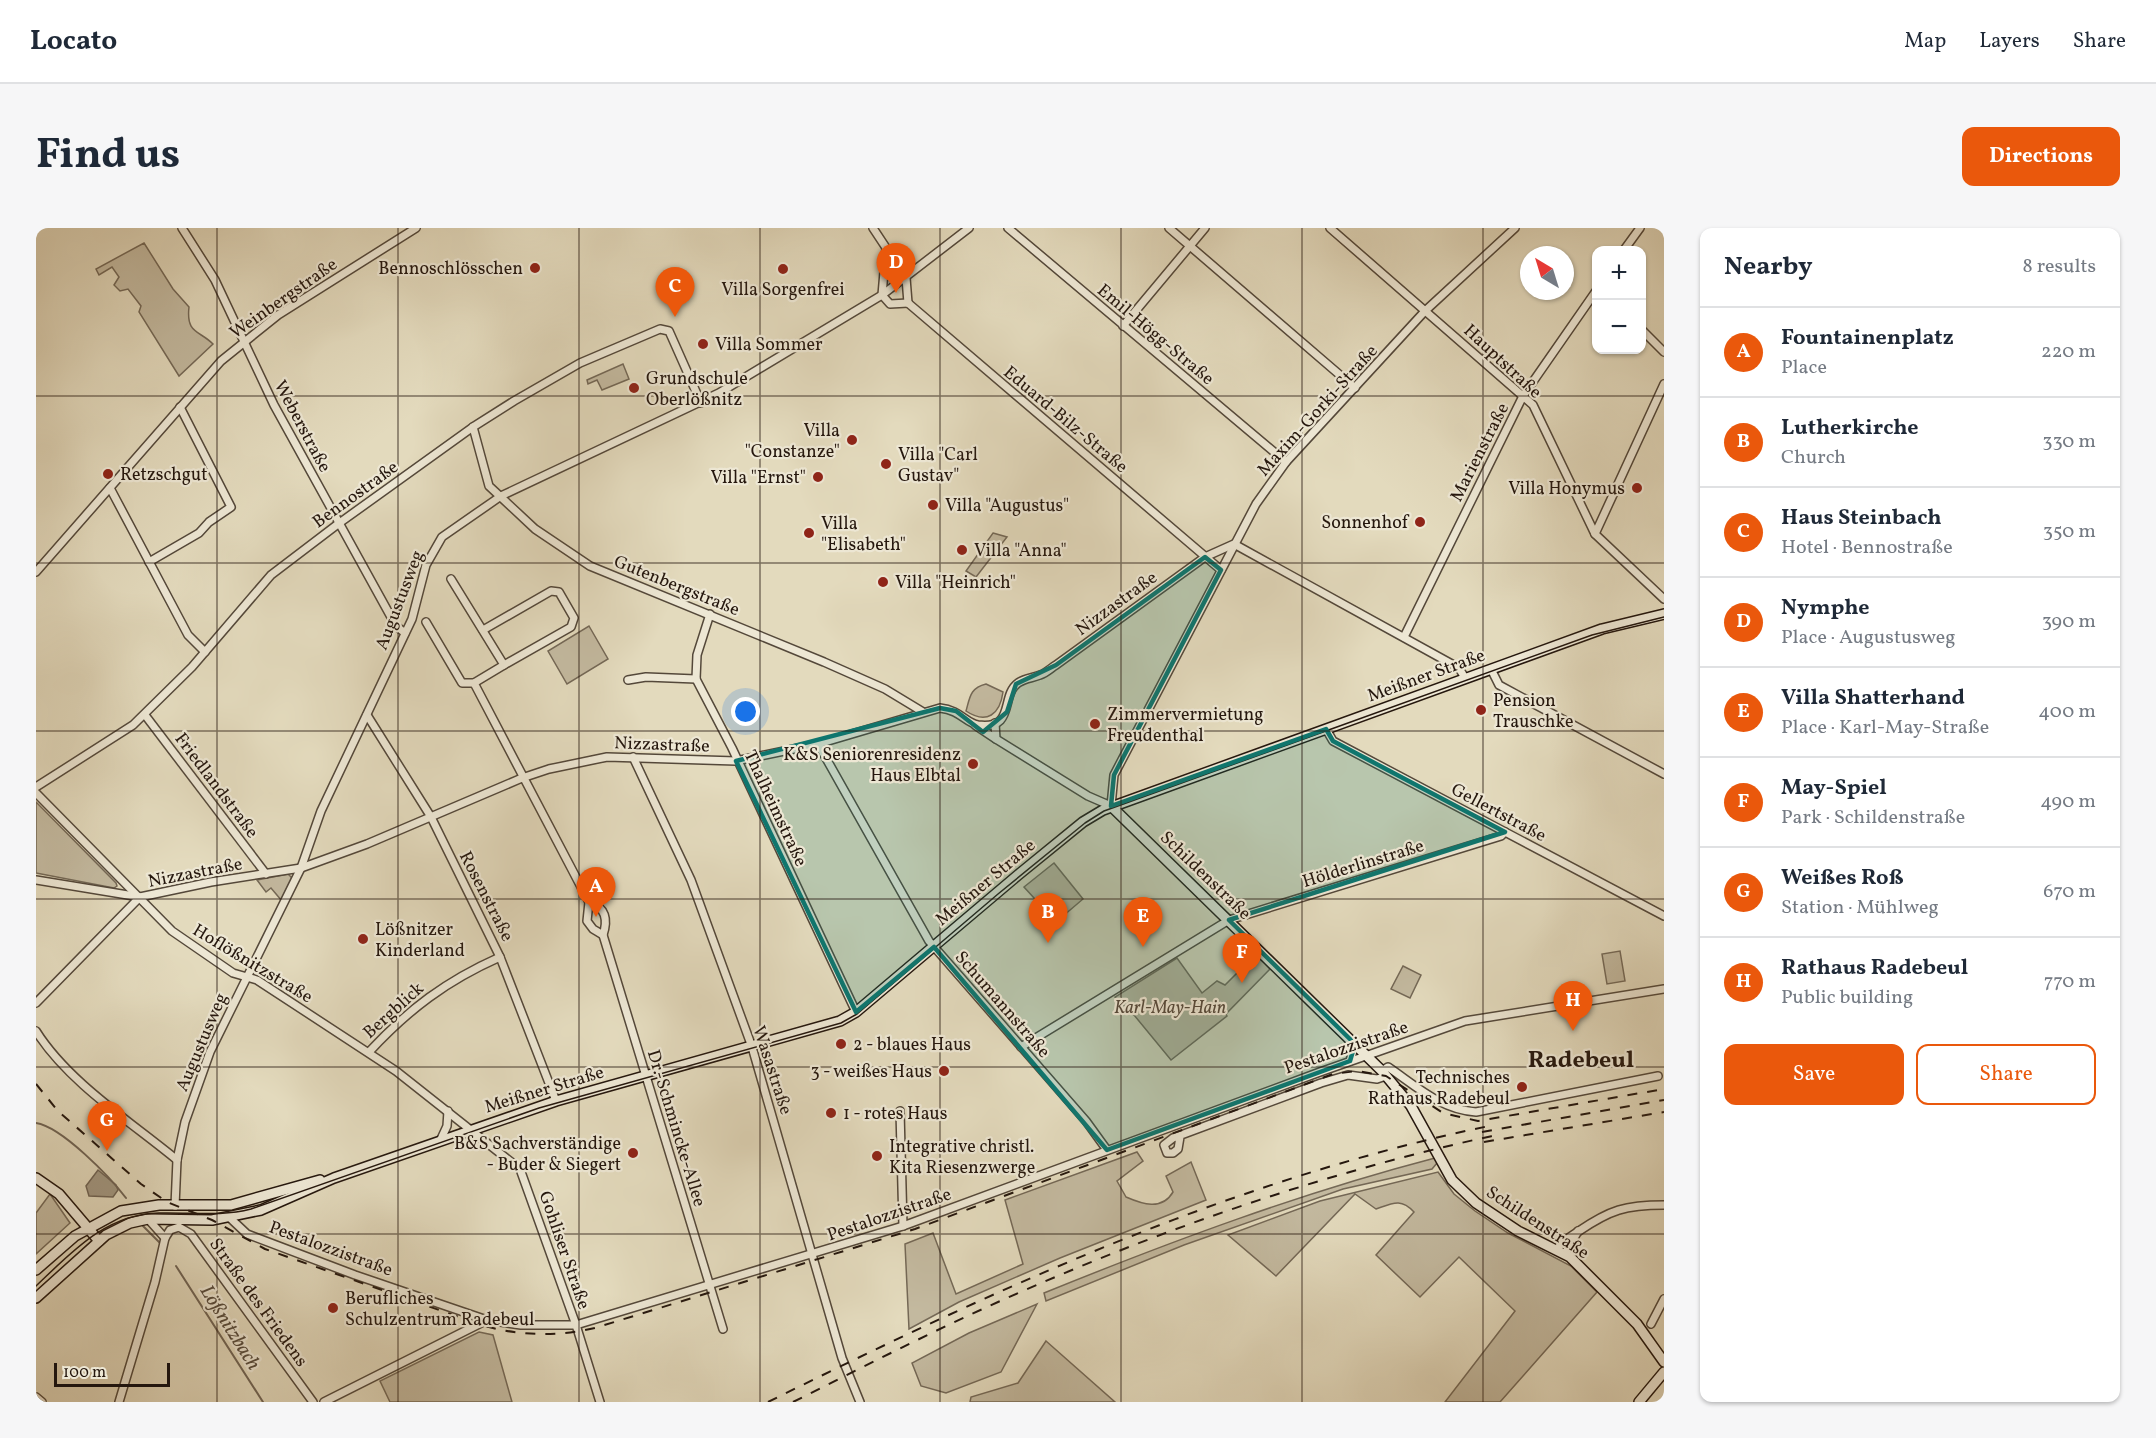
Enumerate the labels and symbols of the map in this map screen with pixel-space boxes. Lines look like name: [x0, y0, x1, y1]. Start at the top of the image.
pin: D: [876, 244, 916, 293]
north arrow: [1520, 246, 1574, 300]
street label: Weinbergstraße: [225, 253, 343, 346]
place label: Bennoschlösschen: [378, 257, 523, 282]
marker: Bennoschlösschen: [528, 261, 542, 275]
marker: Villa Sorgenfrei: [776, 262, 790, 276]
pin: C: [656, 268, 694, 317]
place label: Villa Sorgenfrei: [721, 278, 845, 303]
street label: Emil-Högg-Straße: [1091, 279, 1219, 392]
street label: Hauptstraße: [1457, 319, 1547, 405]
place label: Villa Sommer: [715, 333, 823, 358]
marker: Villa Sommer: [696, 337, 710, 351]
street label: Maxim-Gorki-Straße: [1252, 340, 1384, 482]
street label: Eduard-Bilz-Straße: [997, 361, 1133, 480]
place label: Grundschule Oberlößnitz: [646, 367, 748, 413]
street label: Weberstraße: [267, 376, 336, 477]
marker: Grundschule Oberlößnitz: [627, 381, 641, 395]
street label: Marienstraße: [1445, 399, 1516, 506]
place label: Villa "Constanze": [745, 419, 840, 465]
marker: Villa "Constanze": [845, 433, 859, 447]
place label: Villa "Carl Gustav": [898, 443, 978, 489]
street label: Bennostraße: [308, 456, 404, 535]
marker: Villa "Carl Gustav": [879, 457, 893, 471]
place label: Retzschgut: [120, 463, 208, 488]
place label: Villa "Ernst": [711, 466, 806, 491]
marker: Retzschgut: [101, 467, 115, 481]
marker: Villa "Ernst": [811, 470, 825, 484]
place label: Villa Honymus: [1508, 477, 1625, 502]
marker: Villa Honymus: [1630, 481, 1644, 495]
place label: Villa "Augustus": [945, 494, 1069, 519]
marker: Villa "Augustus": [926, 498, 940, 512]
place label: Sonnenhof: [1321, 511, 1410, 536]
place label: Villa "Elisabeth": [821, 512, 906, 558]
marker: Sonnenhof: [1413, 515, 1427, 529]
marker: Villa "Elisabeth": [802, 526, 816, 540]
place label: Villa "Anna": [974, 539, 1067, 564]
marker: Villa "Anna": [955, 543, 969, 557]
street label: Augustusweg: [370, 547, 431, 654]
street label: Gutenbergstraße: [610, 550, 743, 623]
street label: Nizzastraße: [1071, 566, 1163, 642]
place label: Villa "Heinrich": [895, 571, 1016, 596]
marker: Villa "Heinrich": [876, 575, 890, 589]
street label: Meißner Straße: [1364, 644, 1489, 709]
place label: Pension Trauschke: [1493, 689, 1574, 735]
your location: [731, 697, 760, 726]
place label: Zimmervermietung Freudenthal: [1107, 703, 1263, 749]
marker: Pension Trauschke: [1474, 703, 1488, 717]
marker: Zimmervermietung Freudenthal: [1088, 717, 1102, 731]
street label: Friedlandstraße: [168, 728, 264, 844]
street label: Nizzastraße: [614, 731, 710, 760]
place label: K&S Seniorenresidenz Haus Elbtal: [783, 743, 961, 789]
street label: Thalheimstraße: [737, 746, 813, 871]
marker: K&S Seniorenresidenz Haus Elbtal: [966, 757, 980, 771]
street label: Gellertstraße: [1446, 778, 1550, 849]
street label: Schildenstraße: [1154, 826, 1256, 926]
street label: Meißner Straße: [931, 834, 1041, 932]
street label: Hölderlinstraße: [1300, 834, 1427, 895]
street label: Rosenstraße: [452, 847, 519, 946]
street label: Nizzastraße: [146, 852, 245, 895]
pin: A: [576, 868, 616, 917]
pin: B: [1028, 894, 1068, 943]
pin: E: [1124, 898, 1162, 947]
place label: Lößnitzer Kinderland: [375, 918, 465, 964]
street label: Hoflößnitzstraße: [187, 919, 317, 1010]
marker: Lößnitzer Kinderland: [356, 932, 370, 946]
pin: F: [1222, 934, 1262, 983]
street label: Schumannstraße: [948, 946, 1055, 1064]
street label: Bergblick: [358, 977, 430, 1045]
pin: H: [1554, 982, 1592, 1031]
street label: Augustusweg: [170, 989, 234, 1096]
park label: Karl-May-Hain: [1114, 996, 1226, 1021]
street label: Pestalozzistraße: [1281, 1015, 1412, 1081]
street label: Wasastraße: [745, 1023, 798, 1118]
place label: 2 - blaues Haus: [853, 1033, 971, 1058]
marker: 2 - blaues Haus: [834, 1037, 848, 1051]
district label: Radebeul: [1528, 1044, 1634, 1078]
street label: Dr.-Schmincke-Allee: [640, 1047, 711, 1210]
street label: Meißner Straße: [482, 1060, 607, 1120]
place label: 3 - weißes Haus: [811, 1060, 932, 1085]
marker: 3 - weißes Haus: [937, 1064, 951, 1078]
place label: Technisches Rathaus Radebeul: [1368, 1066, 1510, 1112]
marker: Technisches Rathaus Radebeul: [1515, 1080, 1529, 1094]
pin: G: [88, 1102, 126, 1151]
place label: 1 - rotes Haus: [843, 1102, 947, 1127]
marker: 1 - rotes Haus: [824, 1106, 838, 1120]
place label: B&S Sachverständige - Buder & Siegert: [454, 1132, 621, 1178]
place label: Integrative christl. Kita Riesenzwerge: [889, 1135, 1035, 1181]
marker: B&S Sachverständige - Buder & Siegert: [626, 1146, 640, 1160]
marker: Integrative christl. Kita Riesenzwerge: [870, 1149, 884, 1163]
street label: Schildenstraße: [1481, 1181, 1594, 1266]
street label: Pestalozzistraße: [824, 1182, 955, 1248]
street label: Gohliser Straße: [532, 1188, 596, 1313]
street label: Pestalozzistraße: [265, 1215, 396, 1283]
street label: Straße des Friedens: [202, 1233, 313, 1372]
water label: Lößnitzbach: [192, 1280, 267, 1376]
place label: Berufliches Schulzentrum Radebeul: [345, 1287, 535, 1333]
marker: Berufliches Schulzentrum Radebeul: [326, 1301, 340, 1315]
scale bar: [54, 1360, 170, 1388]

